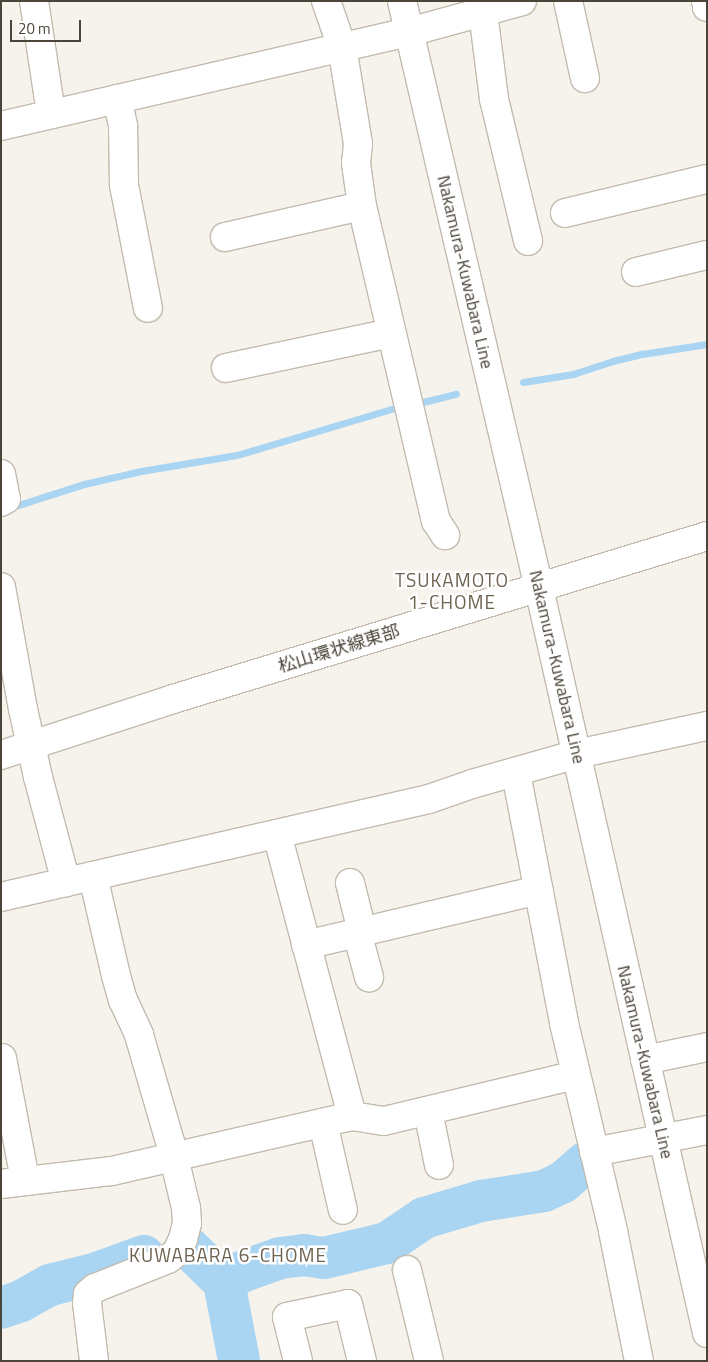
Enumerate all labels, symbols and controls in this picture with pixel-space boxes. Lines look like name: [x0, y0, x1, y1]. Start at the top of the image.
scale bar: [12, 10, 84, 42]
text: 20 m: [18, 17, 51, 40]
street label: Nakamura-Kuwabara Line: [432, 173, 498, 371]
street label: Nakamura-Kuwabara Line: [524, 568, 590, 766]
district label: TSUKAMOTO 1-CHOME: [394, 569, 510, 613]
street label: 松山環状線東部: [276, 620, 402, 678]
street label: Nakamura-Kuwabara Line: [612, 963, 678, 1161]
district label: KUWABARA 6-CHOME: [127, 1244, 329, 1266]

